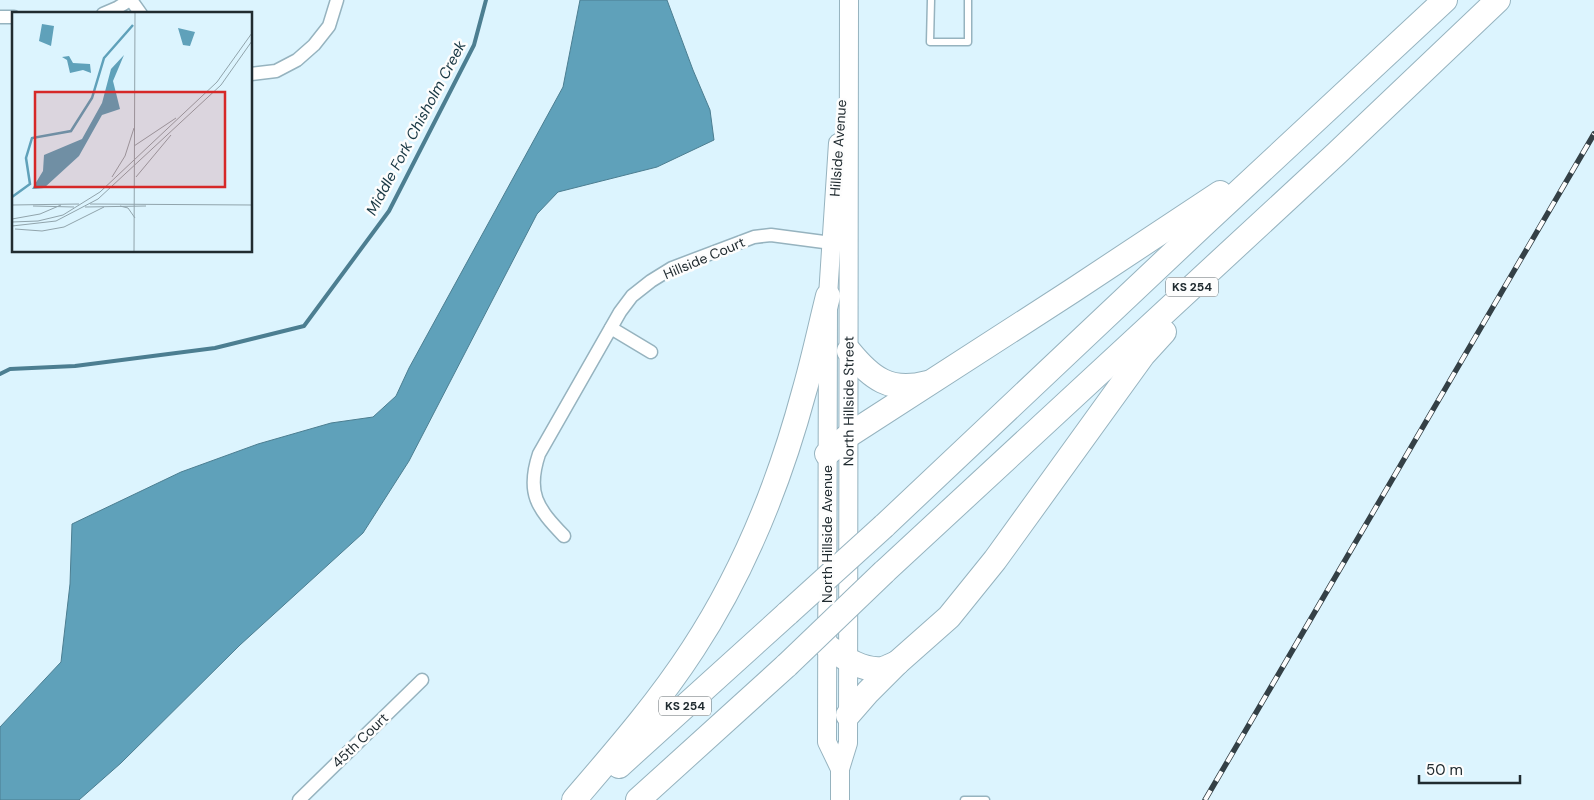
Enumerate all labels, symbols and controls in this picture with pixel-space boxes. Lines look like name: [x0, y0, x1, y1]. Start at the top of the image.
inset map: [12, 12, 252, 252]
water label: Middle Fork Chisholm Creek: [361, 37, 471, 219]
street label: Hillside Avenue: [826, 99, 850, 197]
street label: Hillside Court: [660, 233, 748, 283]
road number: KS 254: [1166, 278, 1218, 296]
street label: North Hillside Street: [839, 336, 858, 466]
street label: North Hillside Avenue: [818, 465, 836, 603]
road number: KS 254: [659, 696, 711, 716]
street label: 45th Court: [328, 709, 392, 771]
scale bar: [1419, 752, 1520, 784]
text: 50 m: [1426, 760, 1463, 780]

